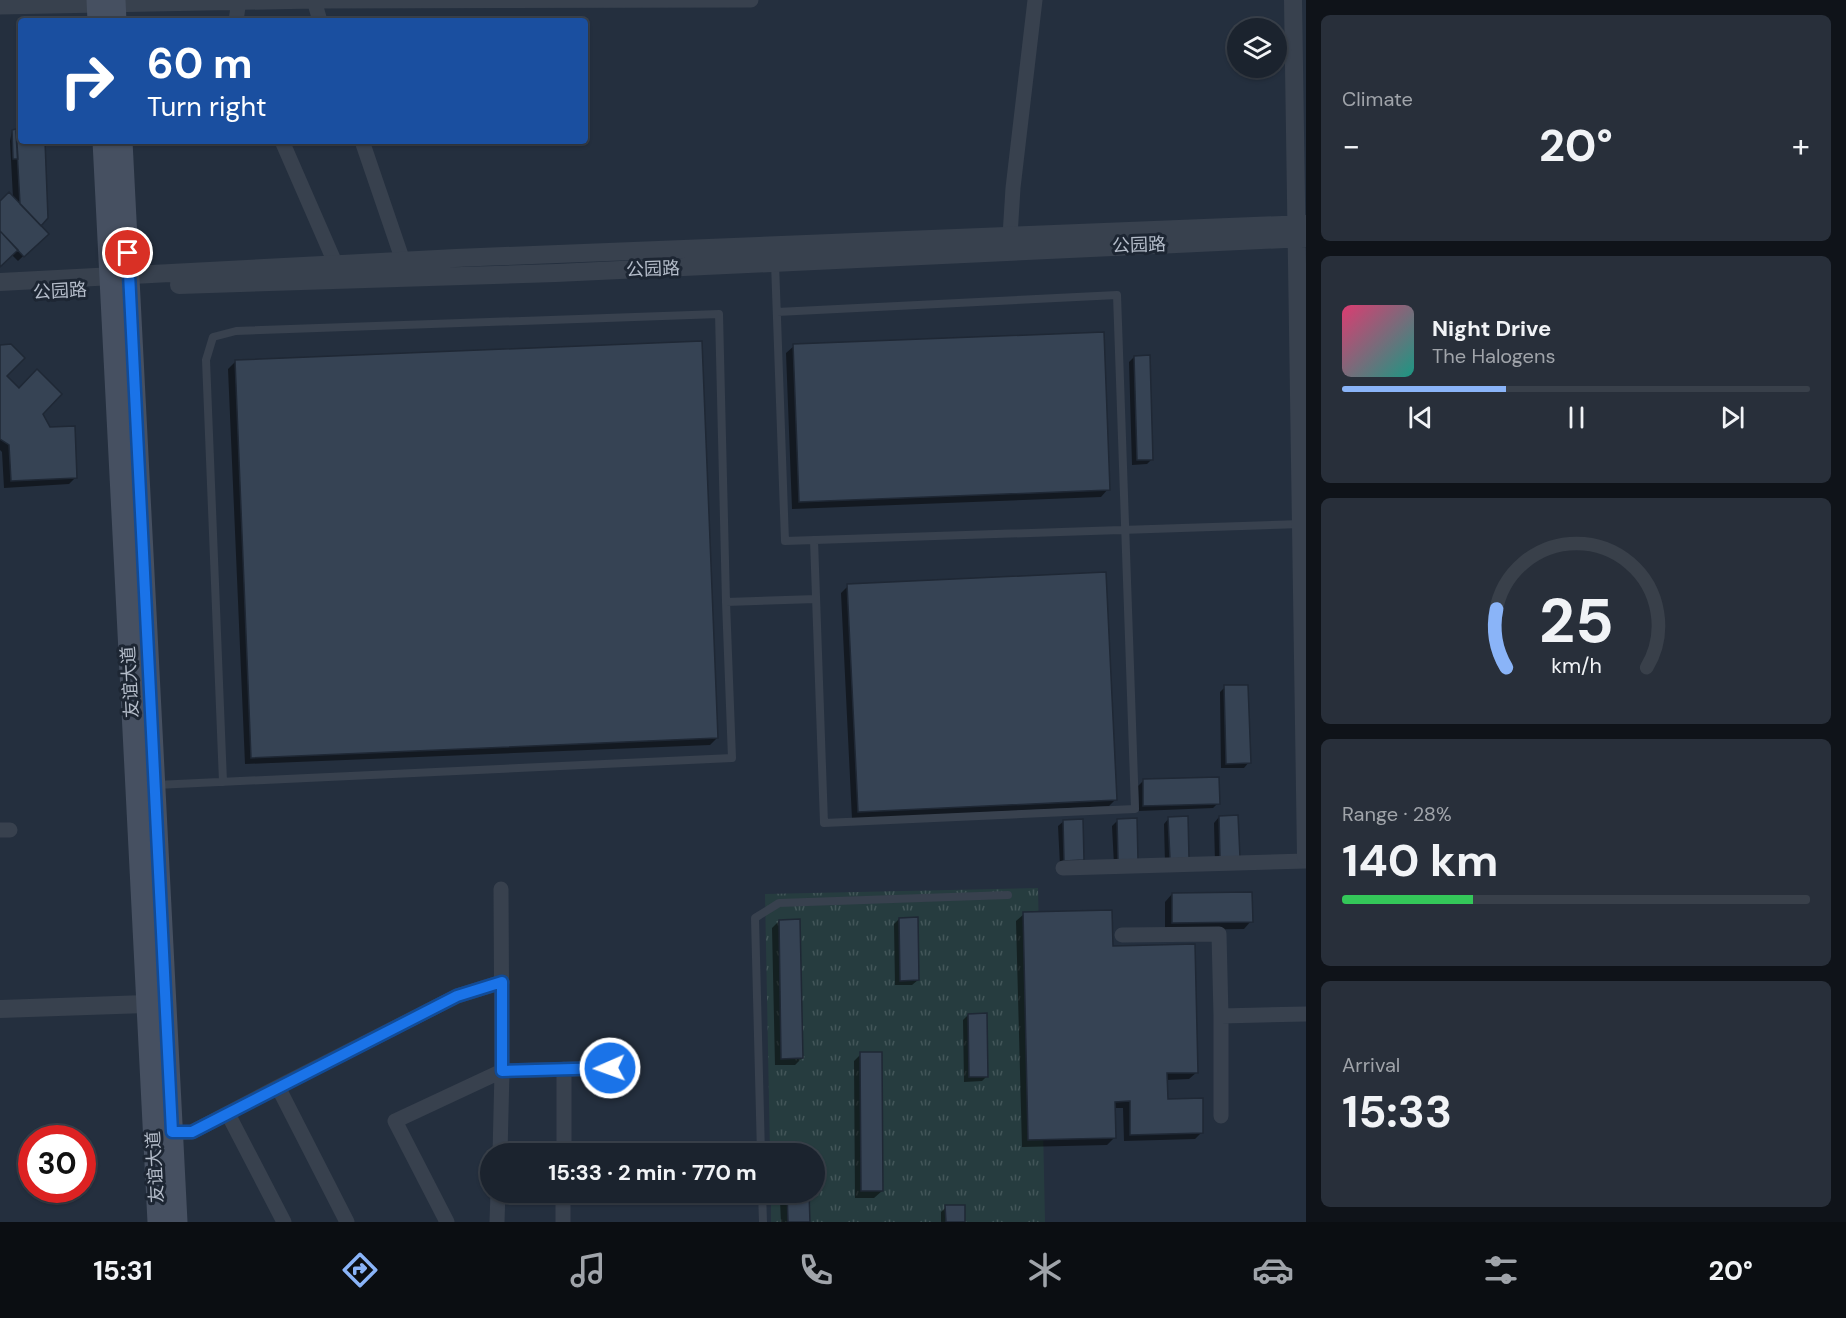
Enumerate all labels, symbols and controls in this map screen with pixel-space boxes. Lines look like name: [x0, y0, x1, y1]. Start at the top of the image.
map controls: [1227, 18, 1287, 78]
button: layers: [1227, 18, 1287, 78]
text: 60 m: [147, 36, 253, 91]
icon: right: [48, 42, 126, 120]
text: Climate: [1342, 86, 1413, 112]
text: Turn right: [147, 89, 267, 124]
text: 20°: [1539, 116, 1613, 175]
text: −: [1342, 124, 1360, 167]
text: +: [1792, 124, 1810, 167]
pin: [102, 227, 153, 278]
street label: 公园路: [1112, 232, 1166, 258]
icon: arrive: [111, 236, 144, 269]
street label: 公园路: [626, 256, 680, 282]
street label: 公园路: [32, 278, 88, 304]
text: Night Drive: [1432, 314, 1551, 343]
text: The Halogens: [1432, 343, 1555, 369]
icon: previous: [1404, 401, 1437, 434]
icon: pause: [1560, 401, 1593, 434]
icon: next: [1716, 401, 1749, 434]
text: 25: [1539, 580, 1613, 661]
street label: 友谊大道: [116, 645, 144, 719]
text: km/h: [1551, 652, 1601, 680]
text: Range · 28%: [1342, 801, 1452, 827]
text: 140 km: [1342, 831, 1498, 890]
position arrow: [578, 1036, 642, 1100]
text: Arrival: [1342, 1052, 1400, 1078]
text: 15:33: [1342, 1082, 1452, 1141]
speed limit sign: 30: [18, 1125, 96, 1203]
street label: 友谊大道: [141, 1130, 169, 1204]
text: 15:33 · 2 min · 770 m: [548, 1158, 757, 1187]
icon: directions: [339, 1249, 381, 1291]
icon: music: [567, 1249, 609, 1291]
icon: phone: [795, 1249, 837, 1291]
icon: climate: [1024, 1249, 1066, 1291]
icon: car: [1252, 1249, 1294, 1291]
icon: filters: [1480, 1249, 1522, 1291]
text: 15:31: [93, 1253, 153, 1288]
text: 20°: [1709, 1253, 1753, 1288]

